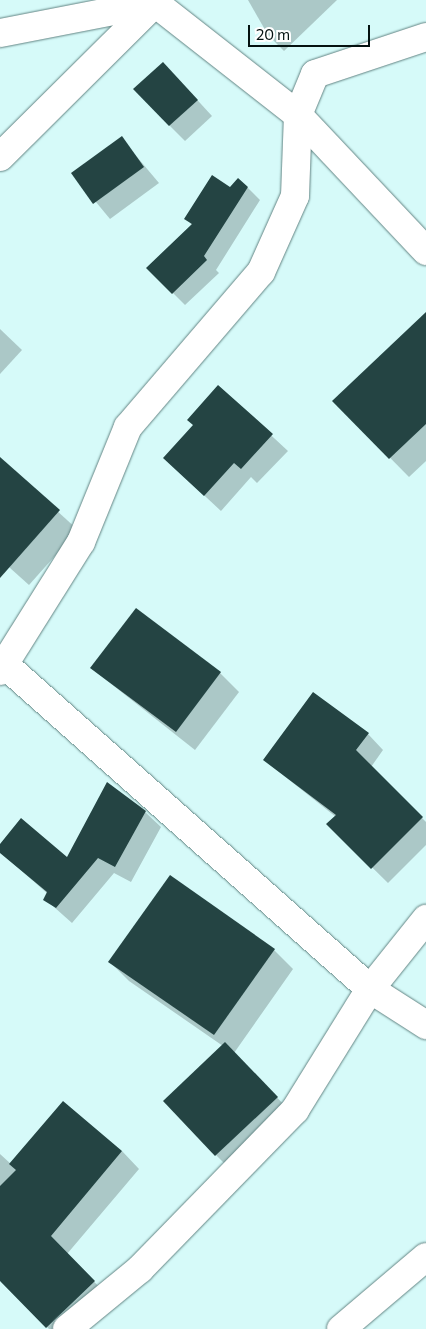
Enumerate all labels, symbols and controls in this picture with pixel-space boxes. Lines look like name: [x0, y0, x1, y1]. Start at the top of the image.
scale bar: [251, 15, 374, 47]
text: 20 m: [256, 25, 290, 43]

